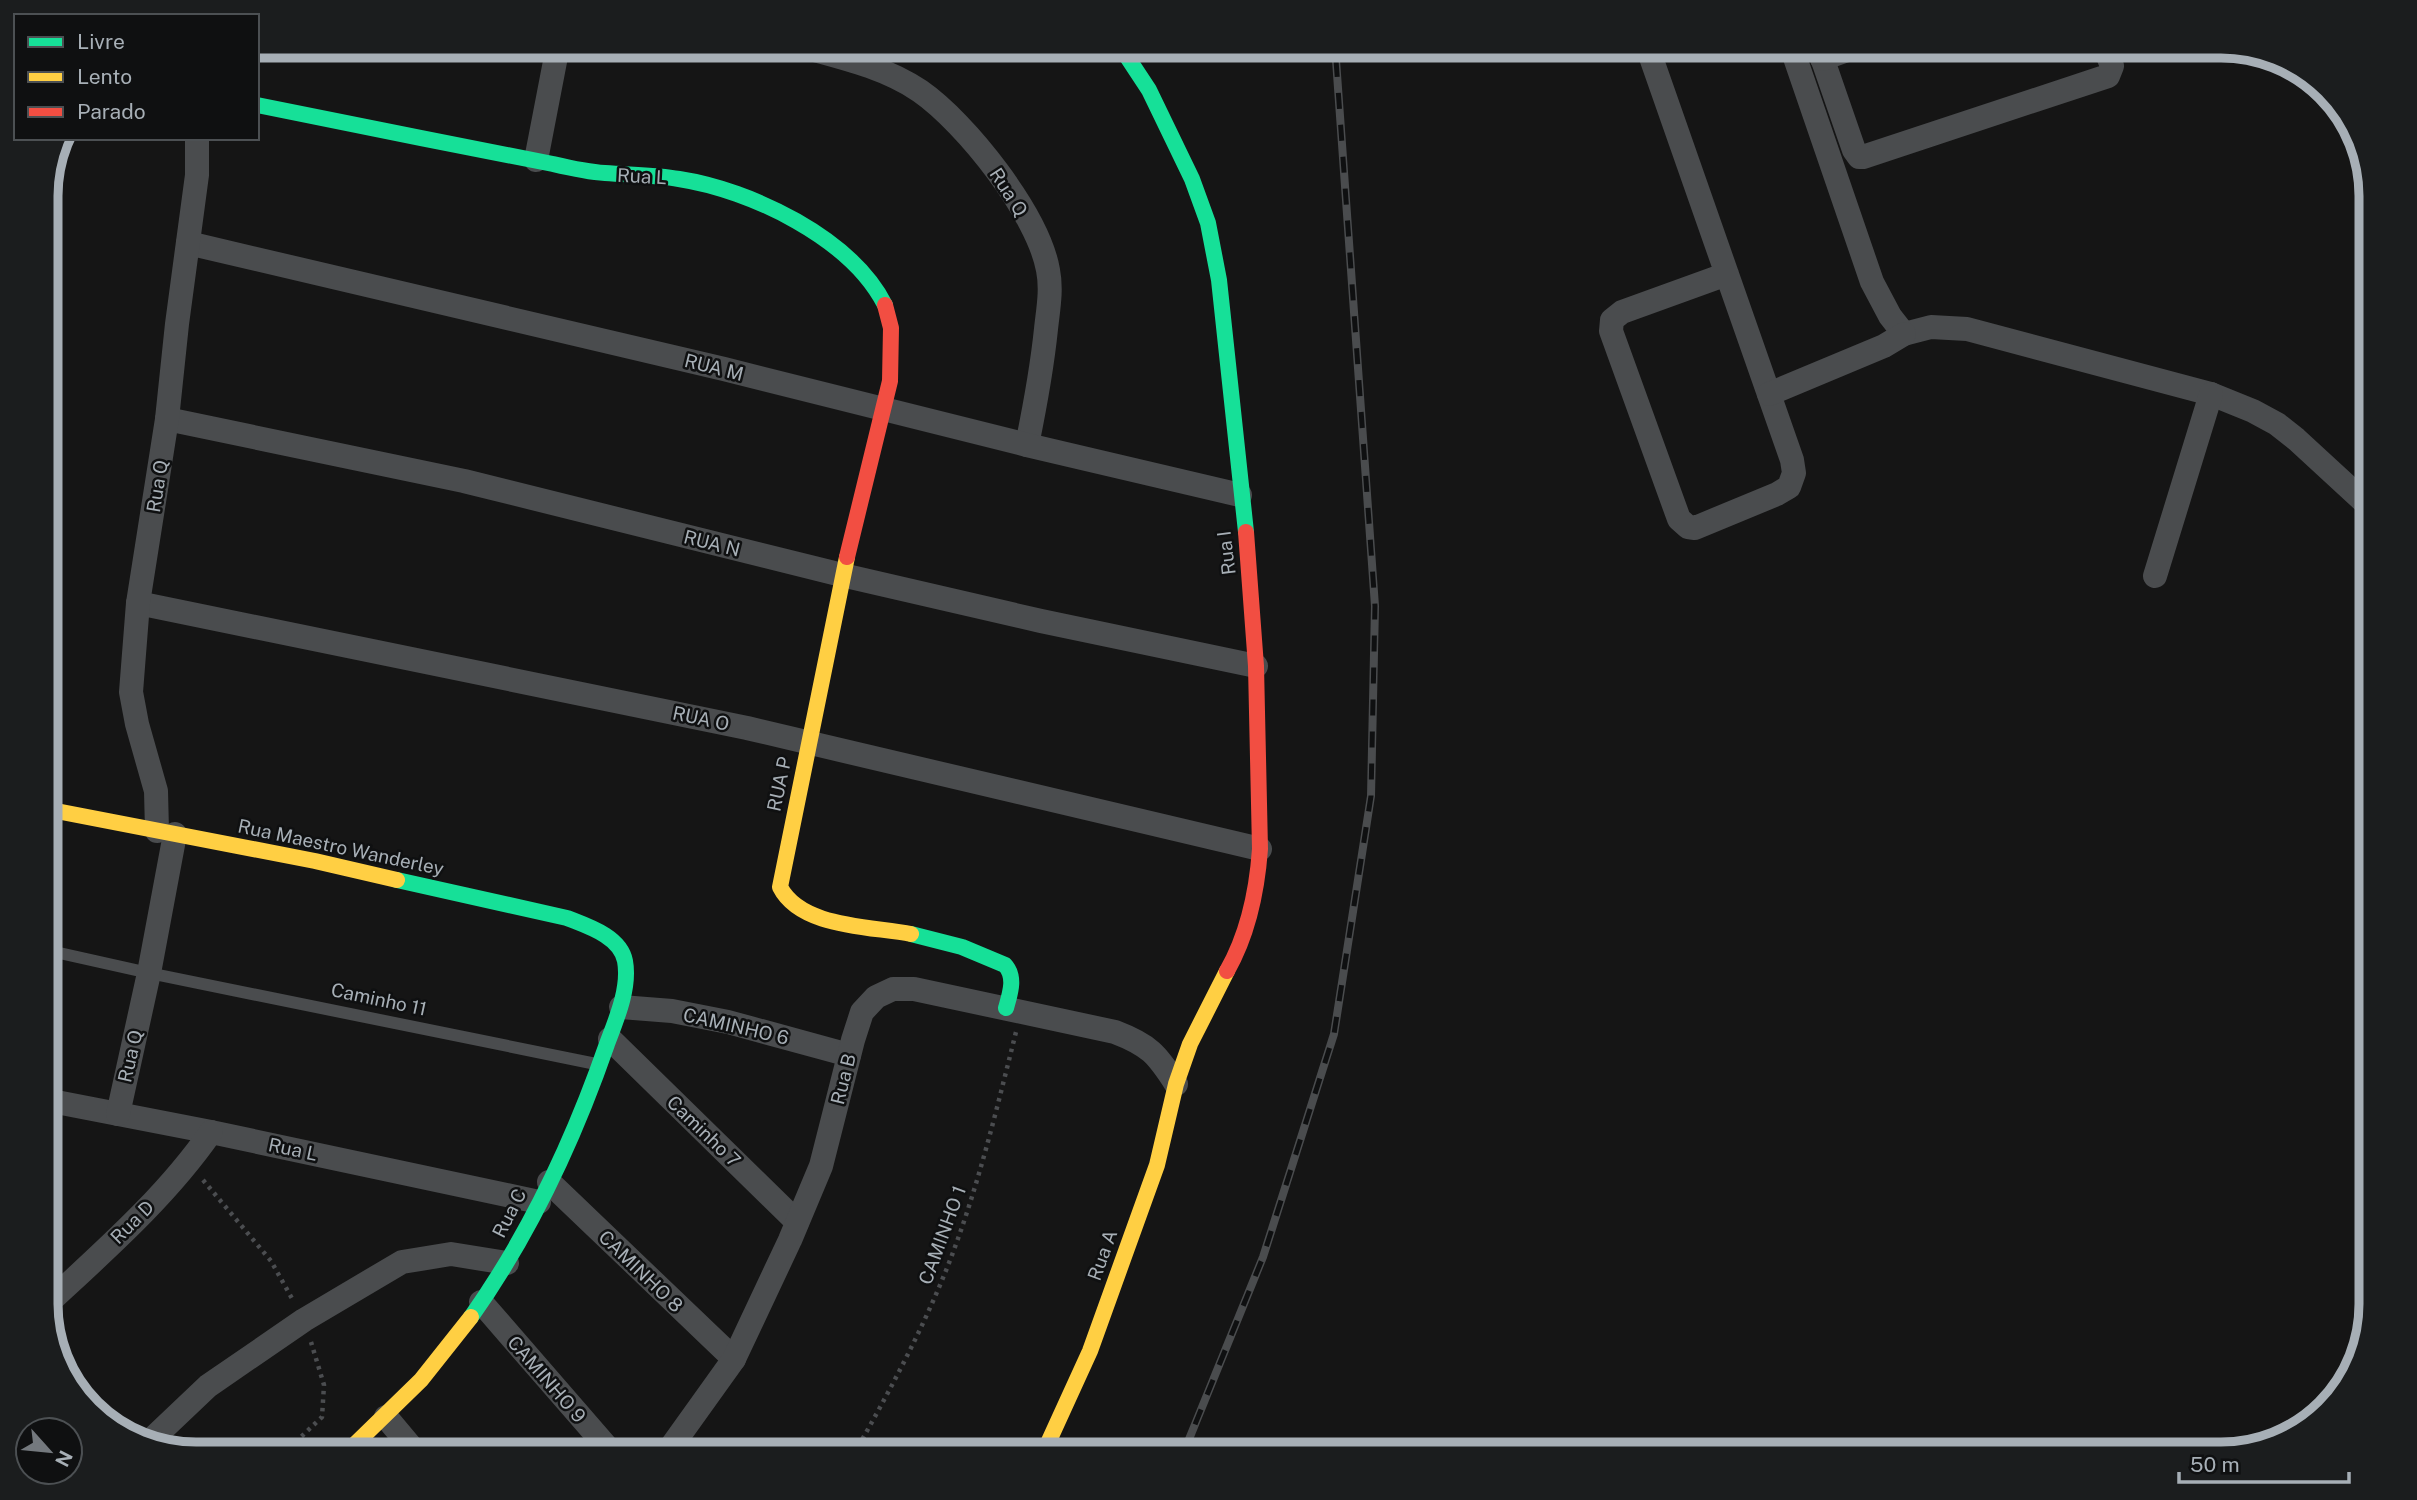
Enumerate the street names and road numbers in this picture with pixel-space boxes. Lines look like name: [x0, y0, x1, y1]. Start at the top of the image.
street label: Rua L: [617, 164, 667, 188]
street label: Rua Q: [985, 164, 1033, 220]
street label: RUA M: [682, 349, 746, 385]
street label: Rua Q: [142, 458, 172, 514]
street label: RUA N: [681, 525, 743, 561]
street label: Rua I: [1212, 530, 1240, 576]
street label: RUA O: [671, 701, 731, 735]
street label: RUA P: [762, 755, 796, 813]
street label: Rua Maestro Wanderley: [236, 814, 446, 880]
street label: Caminho 11: [329, 978, 429, 1020]
street label: CAMINHO 6: [681, 1003, 791, 1049]
street label: Rua Q: [113, 1028, 147, 1084]
street label: Rua B: [826, 1051, 860, 1107]
street label: Caminho 7: [663, 1091, 745, 1171]
street label: Rua L: [266, 1133, 320, 1165]
street label: CAMINHO 1: [914, 1183, 970, 1287]
street label: Rua C: [487, 1185, 531, 1241]
street label: Rua D: [106, 1196, 158, 1248]
street label: CAMINHO 8: [594, 1225, 688, 1317]
street label: Rua A: [1083, 1227, 1121, 1283]
street label: CAMINHO 9: [503, 1331, 591, 1427]

